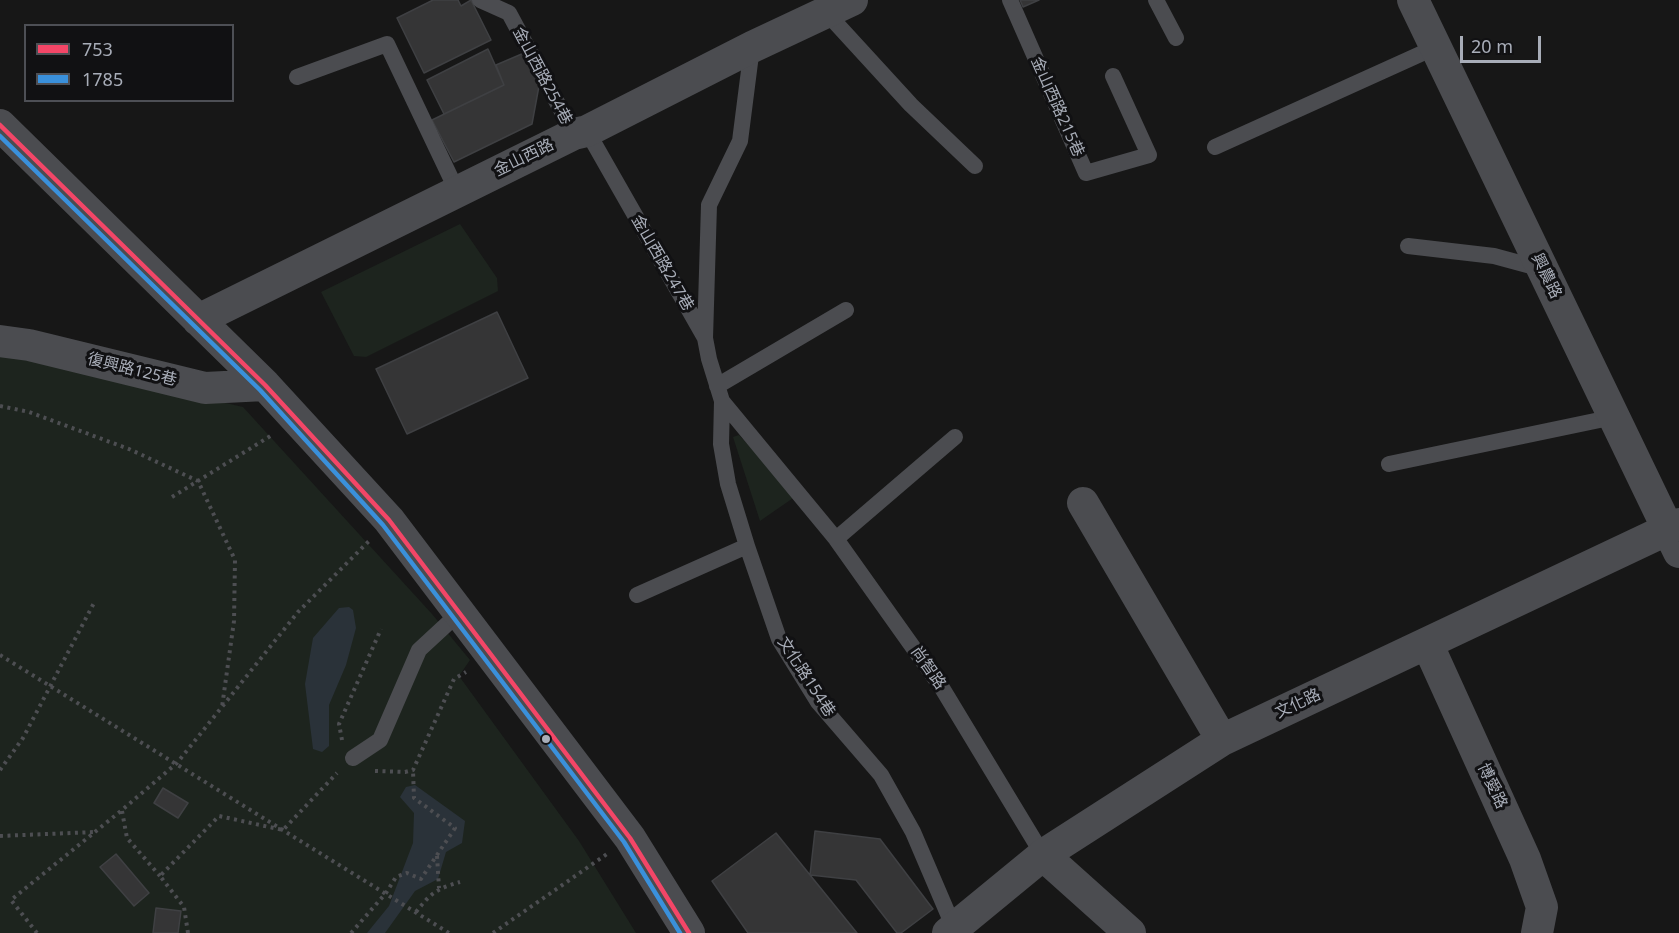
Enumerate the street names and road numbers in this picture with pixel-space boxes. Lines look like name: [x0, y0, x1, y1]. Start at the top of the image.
street label: 金山西路254巷: [508, 24, 576, 128]
street label: 金山西路215巷: [1026, 54, 1088, 160]
street label: 金山西路: [491, 135, 557, 181]
street label: 金山西路247巷: [627, 212, 697, 314]
street label: 興農路: [1527, 250, 1565, 302]
street label: 復興路125巷: [85, 350, 179, 390]
street label: 文化路154巷: [773, 633, 839, 721]
street label: 尚智路: [906, 643, 950, 693]
street label: 文化路: [1272, 685, 1324, 723]
street label: 博愛路: [1473, 760, 1511, 812]

